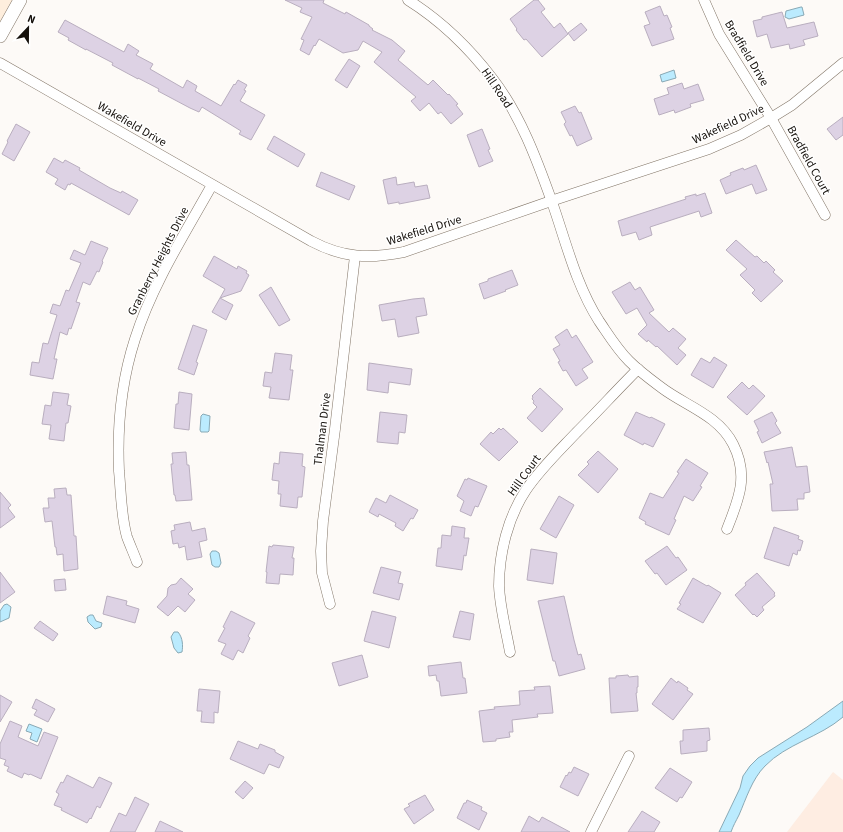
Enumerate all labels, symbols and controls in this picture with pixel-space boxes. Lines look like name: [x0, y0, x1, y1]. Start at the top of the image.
north arrow: [8, 8, 48, 48]
text: N: [25, 11, 38, 28]
street label: Bradfield Drive: [720, 17, 773, 89]
street label: Hill Road: [477, 65, 516, 112]
street label: Wakefield Drive: [94, 98, 170, 151]
street label: Wakefield Drive: [690, 100, 767, 149]
street label: Bradfield Court: [783, 123, 834, 198]
street label: Granberry Heights Drive: [124, 204, 193, 318]
street label: Wakefield Drive: [385, 211, 464, 250]
street label: Thalman Drive: [310, 392, 335, 466]
street label: Hill Court: [504, 451, 545, 499]

